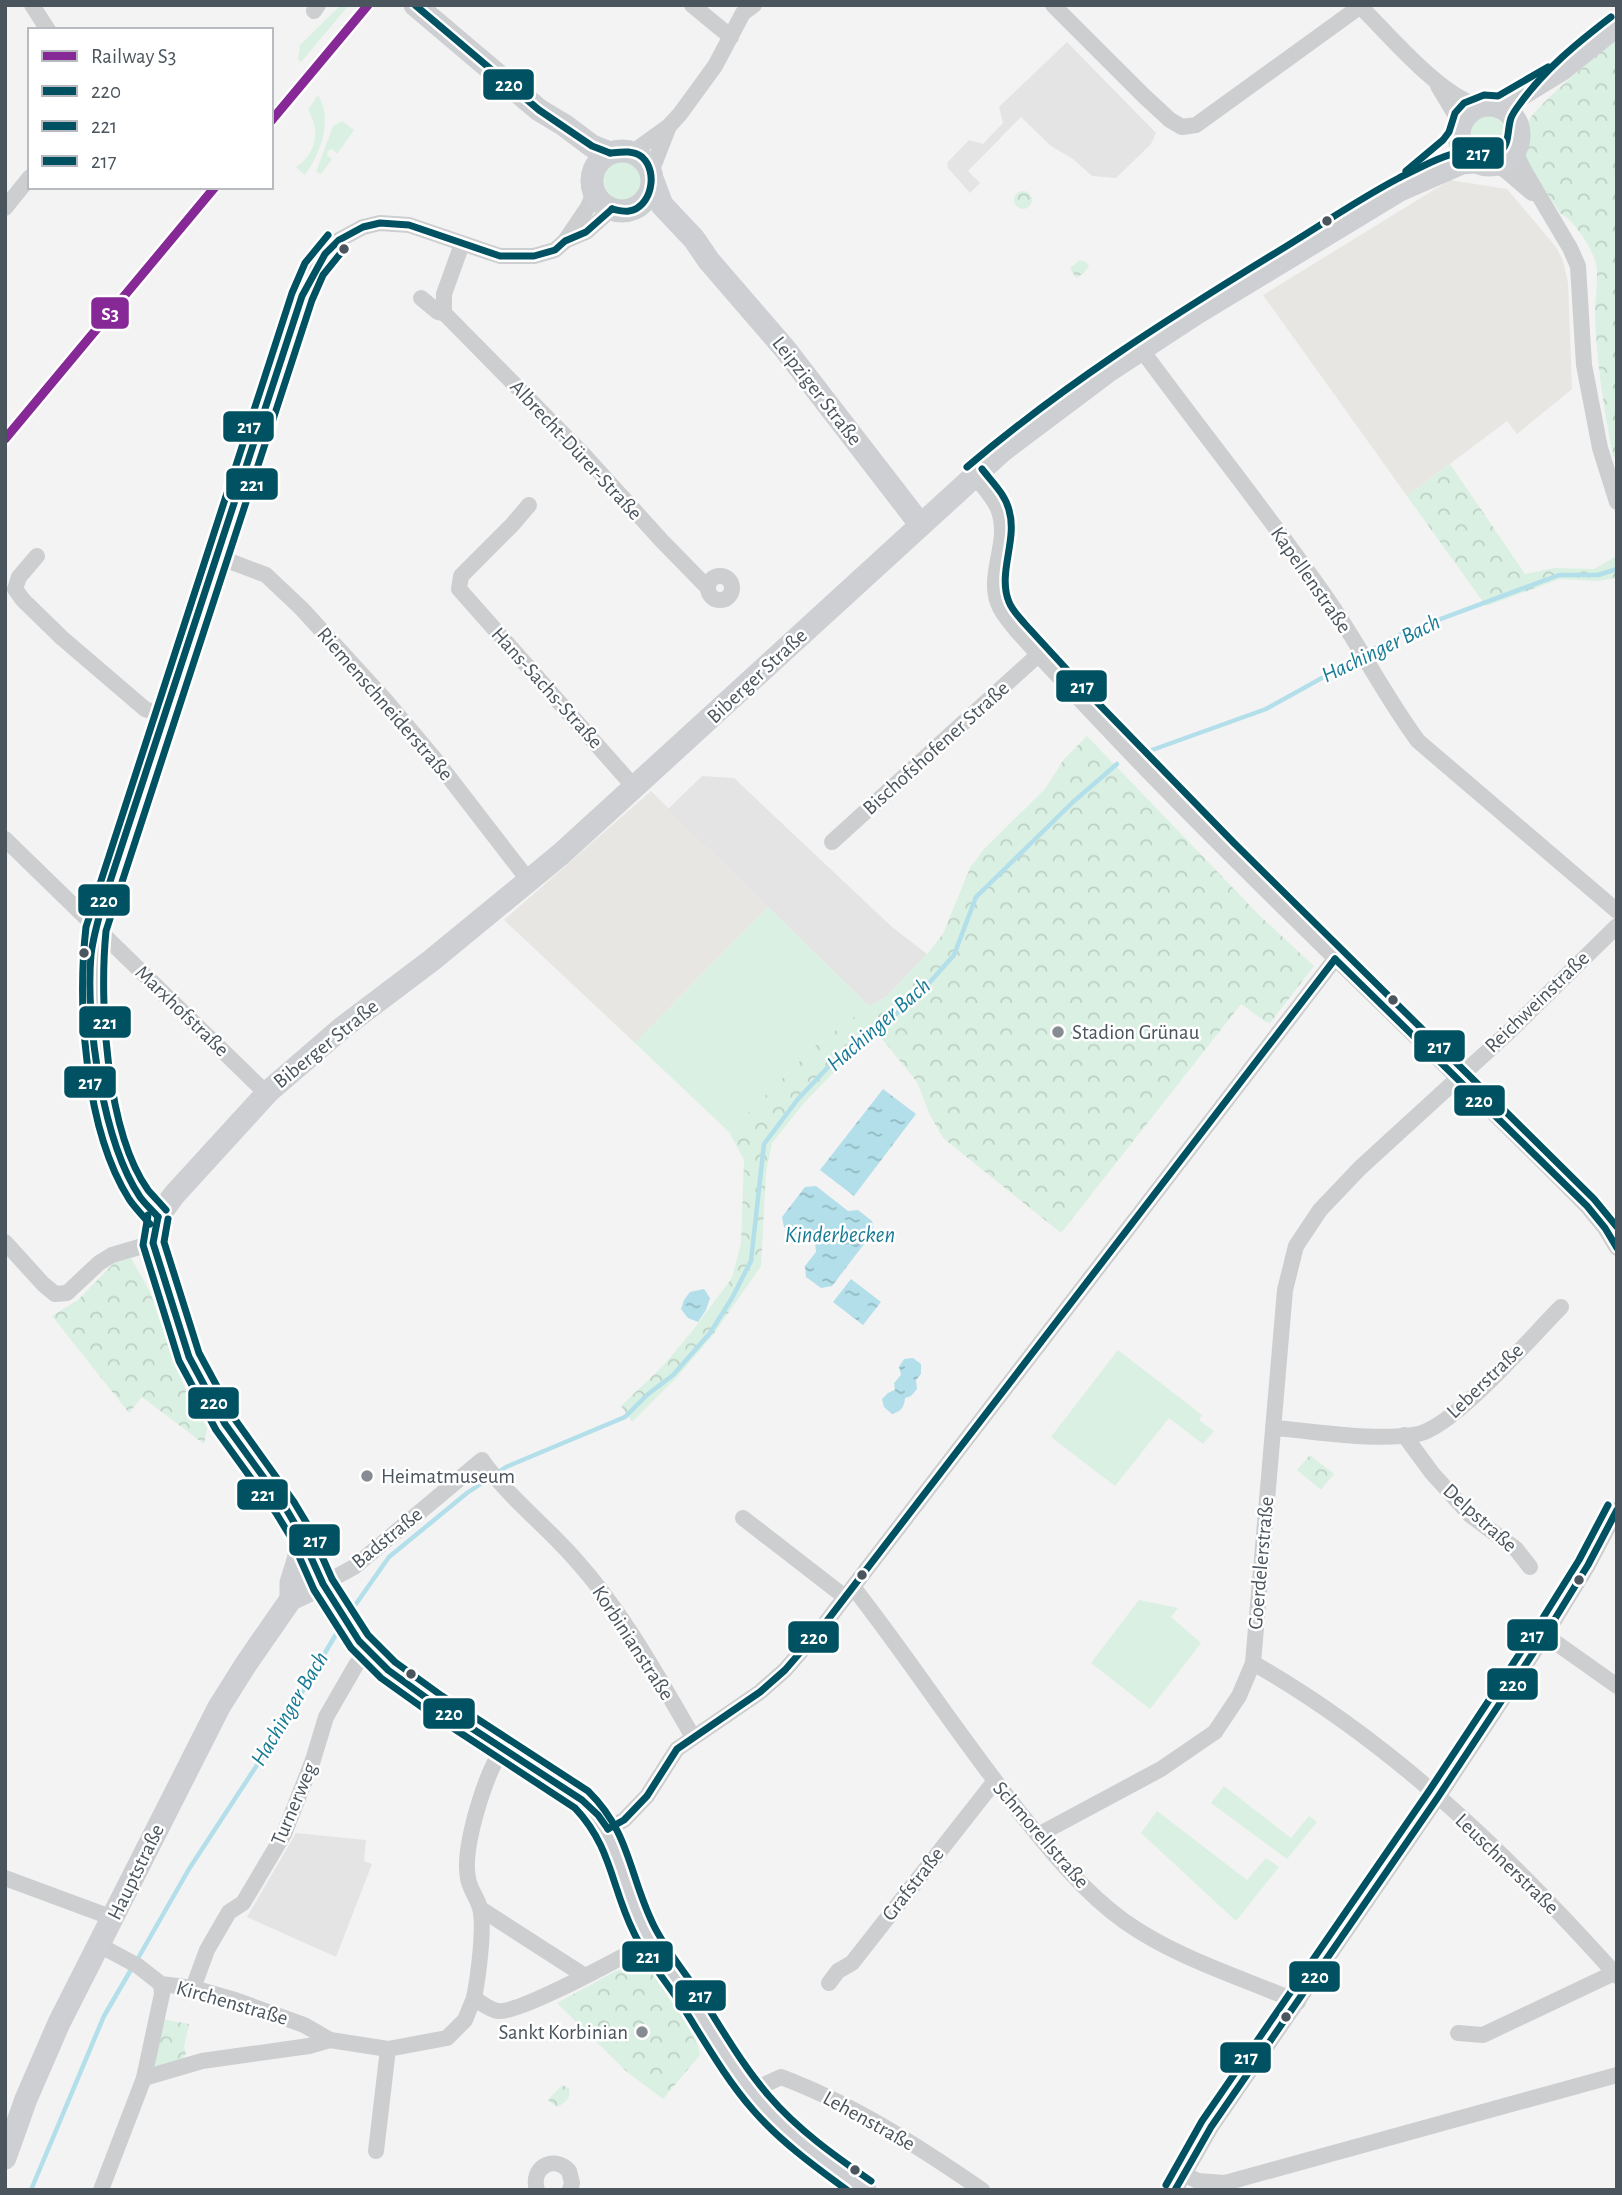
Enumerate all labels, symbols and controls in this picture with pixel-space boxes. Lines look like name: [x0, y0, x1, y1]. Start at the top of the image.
legend: [28, 28, 273, 189]
text: Railway S3: [91, 46, 176, 67]
line badge: 220: [482, 68, 535, 101]
text: 220: [495, 76, 523, 95]
text: 220: [91, 81, 121, 102]
text: 221: [91, 116, 117, 137]
line badge: 217: [1451, 136, 1505, 170]
text: 217: [1466, 145, 1490, 164]
text: 217: [91, 151, 117, 172]
unlabelled marker: [1320, 214, 1334, 228]
unlabelled marker: [337, 242, 351, 256]
line badge: S3: [90, 296, 130, 330]
text: S3: [101, 305, 119, 324]
street label: Leipziger Straße: [768, 333, 866, 449]
street label: Albrecht-Dürer-Straße: [506, 376, 646, 524]
line badge: 217: [222, 410, 275, 443]
text: 217: [237, 418, 261, 437]
line badge: 221: [225, 467, 279, 501]
text: 221: [240, 476, 264, 495]
street label: Kapellenstraße: [1267, 523, 1355, 637]
water label: Hachinger Bach: [1318, 610, 1444, 688]
street label: Riemenschneiderstraße: [313, 623, 457, 785]
street label: Hans-Sachs-Straße: [487, 623, 607, 753]
street label: Biberger Straße: [703, 625, 811, 727]
line badge: 217: [1055, 669, 1108, 703]
street label: Bischofshofener Straße: [859, 677, 1013, 819]
text: 217: [1070, 678, 1094, 697]
line badge: 220: [77, 883, 131, 917]
text: 220: [90, 892, 118, 911]
unlabelled marker: [77, 946, 91, 960]
street label: Reichweinstraße: [1481, 947, 1593, 1057]
street label: Marxhofstraße: [131, 961, 233, 1061]
water label: Hachinger Bach: [823, 974, 935, 1076]
unlabelled marker: [1386, 993, 1400, 1007]
street label: Biberger Straße: [270, 996, 382, 1092]
line badge: 221: [78, 1005, 132, 1039]
text: 221: [93, 1014, 117, 1033]
place label: Stadion Grünau: [1072, 1022, 1200, 1043]
marker: Stadion Grünau: [1050, 1024, 1066, 1040]
line badge: 217: [1413, 1029, 1466, 1063]
text: 217: [1427, 1038, 1451, 1057]
line badge: 217: [63, 1065, 117, 1099]
text: 217: [78, 1074, 102, 1093]
line badge: 220: [1453, 1084, 1506, 1117]
text: 220: [1465, 1092, 1493, 1111]
water label: Kinderbecken: [785, 1224, 895, 1247]
street label: Leberstraße: [1443, 1340, 1527, 1422]
line badge: 220: [187, 1386, 240, 1420]
text: 220: [200, 1394, 228, 1413]
place label: Heimatmuseum: [381, 1466, 515, 1487]
marker: Heimatmuseum: [359, 1468, 375, 1484]
line badge: 221: [236, 1478, 289, 1511]
street label: Delpstraße: [1439, 1480, 1521, 1556]
text: 221: [251, 1486, 275, 1505]
street label: Goerdelerstraße: [1245, 1496, 1277, 1630]
street label: Badstraße: [348, 1503, 426, 1573]
line badge: 217: [288, 1523, 341, 1557]
text: 217: [303, 1532, 327, 1551]
unlabelled marker: [855, 1568, 869, 1582]
unlabelled marker: [1572, 1573, 1586, 1587]
street label: Korbinianstraße: [588, 1582, 678, 1704]
line badge: 217: [1506, 1618, 1559, 1652]
line badge: 220: [787, 1620, 840, 1654]
text: 217: [1520, 1627, 1544, 1646]
text: 220: [800, 1629, 828, 1648]
water label: Hachinger Bach: [247, 1648, 333, 1770]
unlabelled marker: [404, 1667, 418, 1681]
line badge: 220: [1486, 1667, 1539, 1701]
text: 220: [1499, 1676, 1527, 1695]
line badge: 220: [422, 1697, 476, 1730]
text: 220: [435, 1705, 463, 1724]
street label: Turnerweg: [267, 1759, 321, 1848]
street label: Schmorellstraße: [989, 1778, 1093, 1892]
street label: Leuschnerstraße: [1451, 1810, 1563, 1918]
street label: Hauptstraße: [104, 1821, 168, 1923]
street label: Grafstraße: [878, 1843, 948, 1925]
line badge: 221: [621, 1940, 674, 1973]
text: 221: [636, 1948, 660, 1967]
line badge: 220: [1288, 1960, 1341, 1993]
text: 220: [1301, 1968, 1329, 1987]
street label: Kirchenstraße: [174, 1977, 290, 2029]
line badge: 217: [674, 1979, 727, 2012]
text: 217: [688, 1987, 712, 2006]
unlabelled marker: [1279, 2010, 1293, 2024]
place label: Sankt Korbinian: [498, 2022, 628, 2043]
marker: Sankt Korbinian: [634, 2024, 650, 2040]
line badge: 217: [1219, 2041, 1272, 2074]
text: 217: [1234, 2049, 1258, 2068]
street label: Lehenstraße: [819, 2087, 919, 2155]
unlabelled marker: [848, 2163, 862, 2177]

